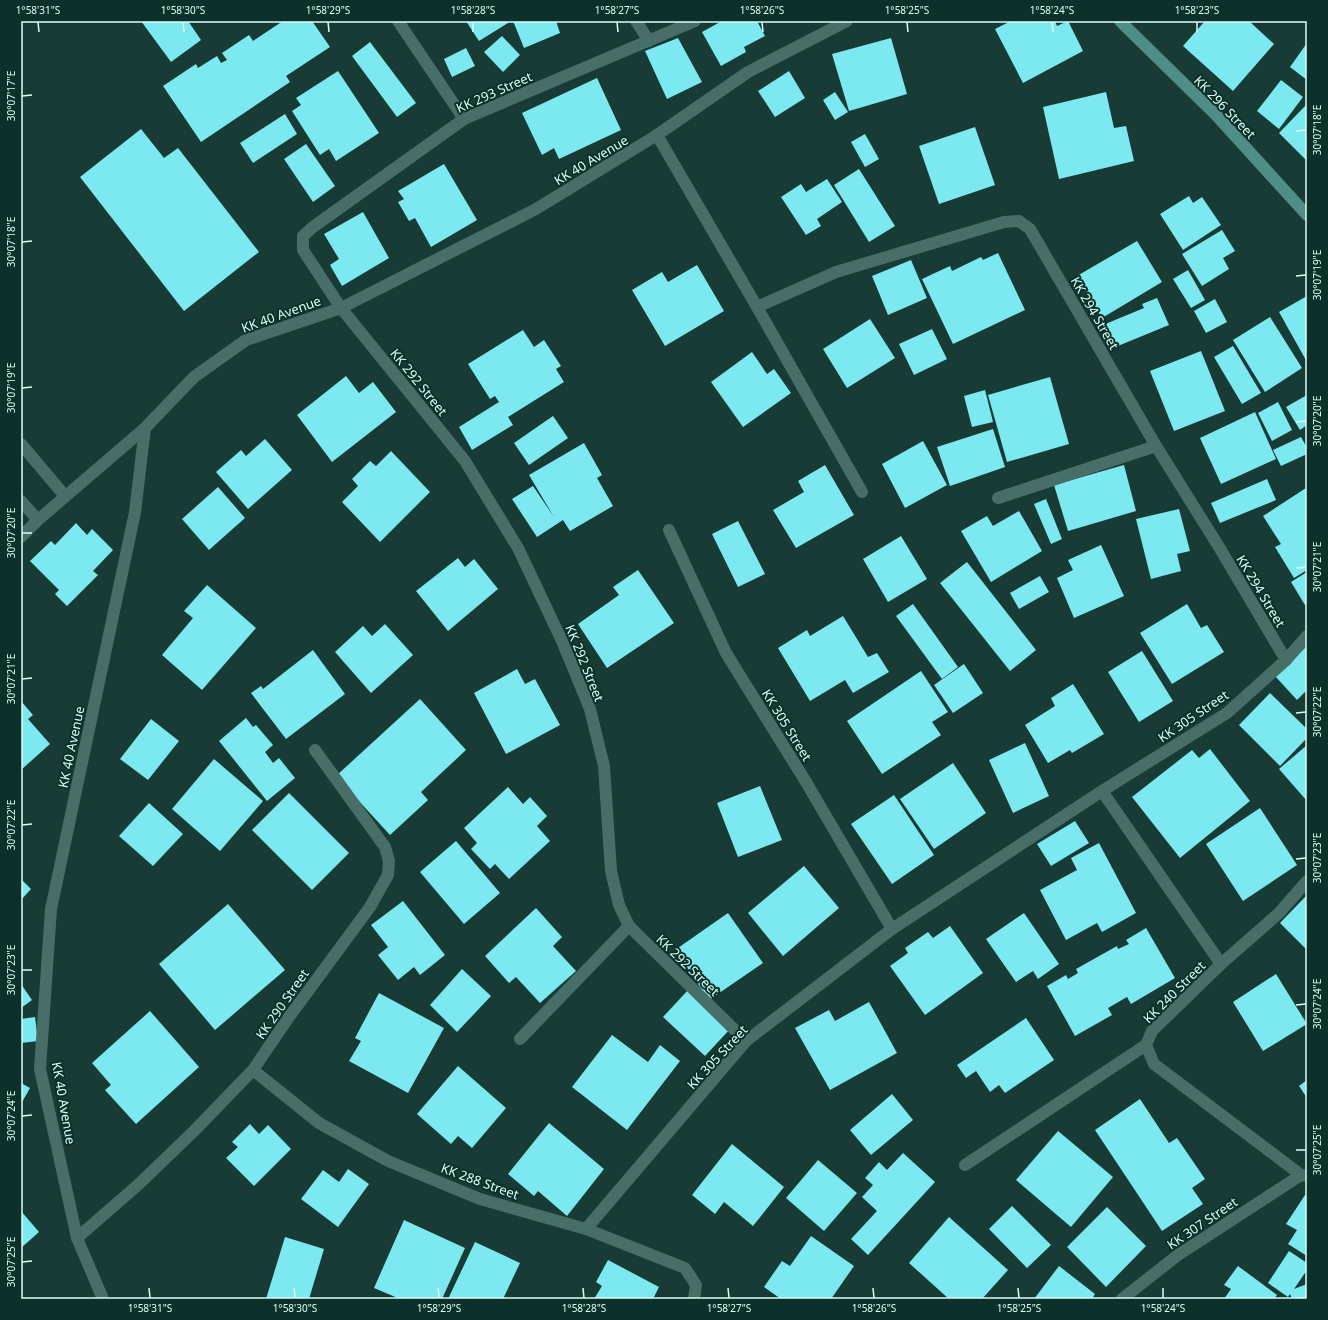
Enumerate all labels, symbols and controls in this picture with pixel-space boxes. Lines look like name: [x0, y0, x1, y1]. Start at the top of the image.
text: 1°58'31"S: [16, 3, 61, 17]
text: 1°58'30"S: [161, 3, 206, 17]
text: 1°58'29"S: [306, 3, 351, 17]
text: 1°58'28"S: [451, 3, 496, 17]
text: 1°58'27"S: [595, 3, 640, 17]
text: 1°58'26"S: [740, 3, 785, 17]
text: 1°58'25"S: [885, 3, 930, 17]
text: 1°58'24"S: [1030, 3, 1075, 17]
text: 1°58'23"S: [1175, 3, 1220, 17]
street label: KK 293 Street: [453, 67, 535, 117]
text: 30°07'17"E: [4, 71, 18, 121]
street label: KK 296 Street: [1190, 71, 1260, 143]
text: 30°07'18"E: [1310, 105, 1324, 155]
street label: KK 40 Avenue: [551, 131, 631, 189]
text: 30°07'18"E: [4, 217, 18, 267]
text: 30°07'19"E: [1310, 250, 1324, 300]
street label: KK 294 Street: [1067, 273, 1123, 353]
street label: KK 40 Avenue: [239, 291, 323, 337]
street label: KK 292 Street: [386, 345, 452, 420]
text: 30°07'19"E: [4, 363, 18, 413]
text: 30°07'20"E: [1310, 396, 1324, 446]
text: 30°07'20"E: [4, 508, 18, 558]
text: 30°07'21"E: [1310, 542, 1324, 592]
street label: KK 294 Street: [1232, 551, 1290, 631]
street label: KK 292 Street: [561, 622, 609, 704]
text: 30°07'21"E: [4, 654, 18, 704]
street label: KK 305 Street: [758, 686, 816, 765]
street label: KK 305 Street: [1154, 686, 1232, 746]
text: 30°07'22"E: [1310, 687, 1324, 737]
street label: KK 40 Avenue: [54, 704, 88, 790]
text: 30°07'22"E: [4, 800, 18, 850]
text: 30°07'23"E: [1310, 833, 1324, 883]
street label: KK 292 Street: [652, 930, 724, 1000]
text: 30°07'23"E: [4, 945, 18, 995]
street label: KK 240 Street: [1139, 957, 1209, 1027]
street label: KK 290 Street: [251, 965, 313, 1043]
text: 30°07'24"E: [1310, 979, 1324, 1029]
street label: KK 305 Street: [683, 1021, 752, 1093]
street label: KK 40 Avenue: [48, 1060, 80, 1146]
text: 30°07'24"E: [4, 1091, 18, 1141]
text: 30°07'25"E: [1310, 1125, 1324, 1175]
street label: KK 288 Street: [439, 1159, 522, 1203]
street label: KK 307 Street: [1163, 1193, 1241, 1253]
text: 30°07'25"E: [4, 1237, 18, 1287]
text: 1°58'31"S: [128, 1301, 173, 1315]
text: 1°58'30"S: [273, 1301, 318, 1315]
text: 1°58'29"S: [417, 1301, 462, 1315]
text: 1°58'28"S: [562, 1301, 607, 1315]
text: 1°58'27"S: [707, 1301, 752, 1315]
text: 1°58'26"S: [852, 1301, 897, 1315]
text: 1°58'25"S: [997, 1301, 1042, 1315]
text: 1°58'24"S: [1141, 1301, 1186, 1315]

